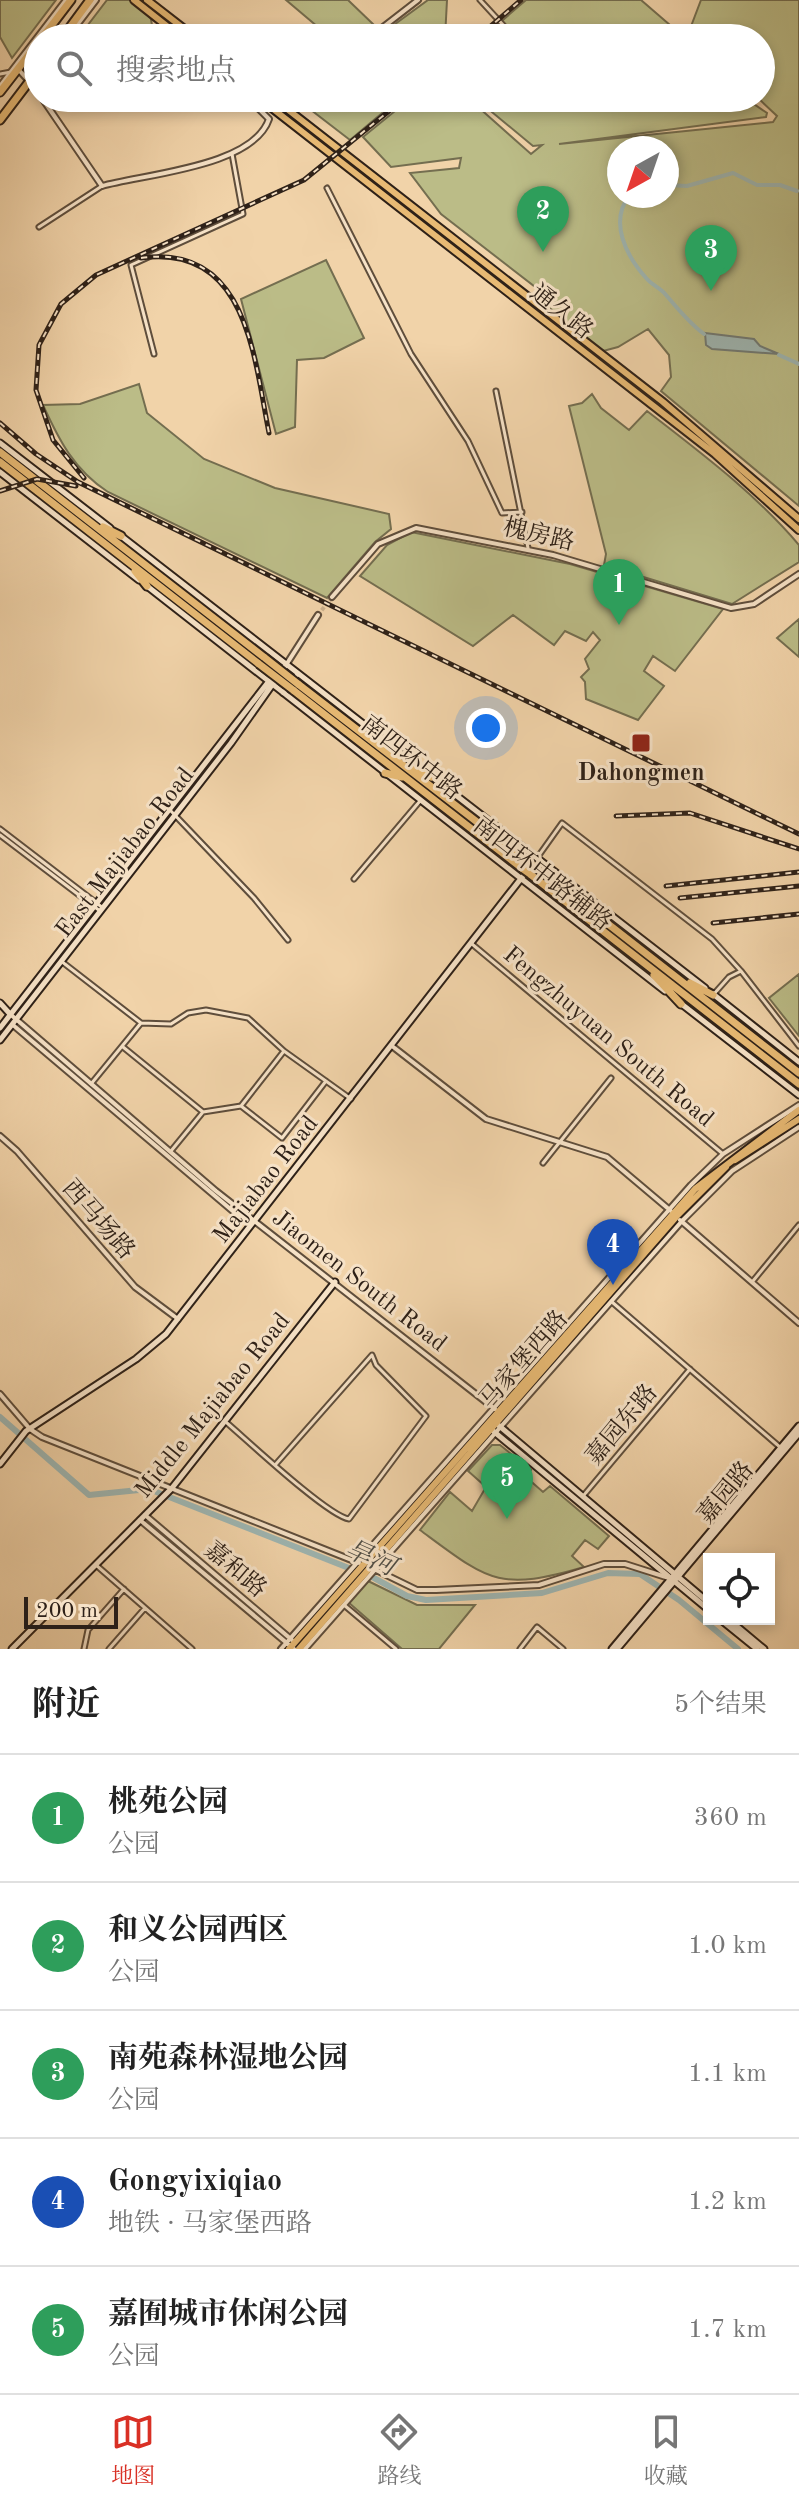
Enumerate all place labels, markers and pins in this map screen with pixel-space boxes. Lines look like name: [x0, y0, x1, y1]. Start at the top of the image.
pin: 2: [517, 186, 569, 252]
pin: 3: [685, 225, 737, 291]
pin: 1: [593, 559, 645, 625]
marker: Dahongmen: [630, 732, 652, 754]
place label: Dahongmen: [577, 762, 705, 786]
pin: 4: [587, 1219, 639, 1285]
pin: 5: [481, 1453, 533, 1519]

